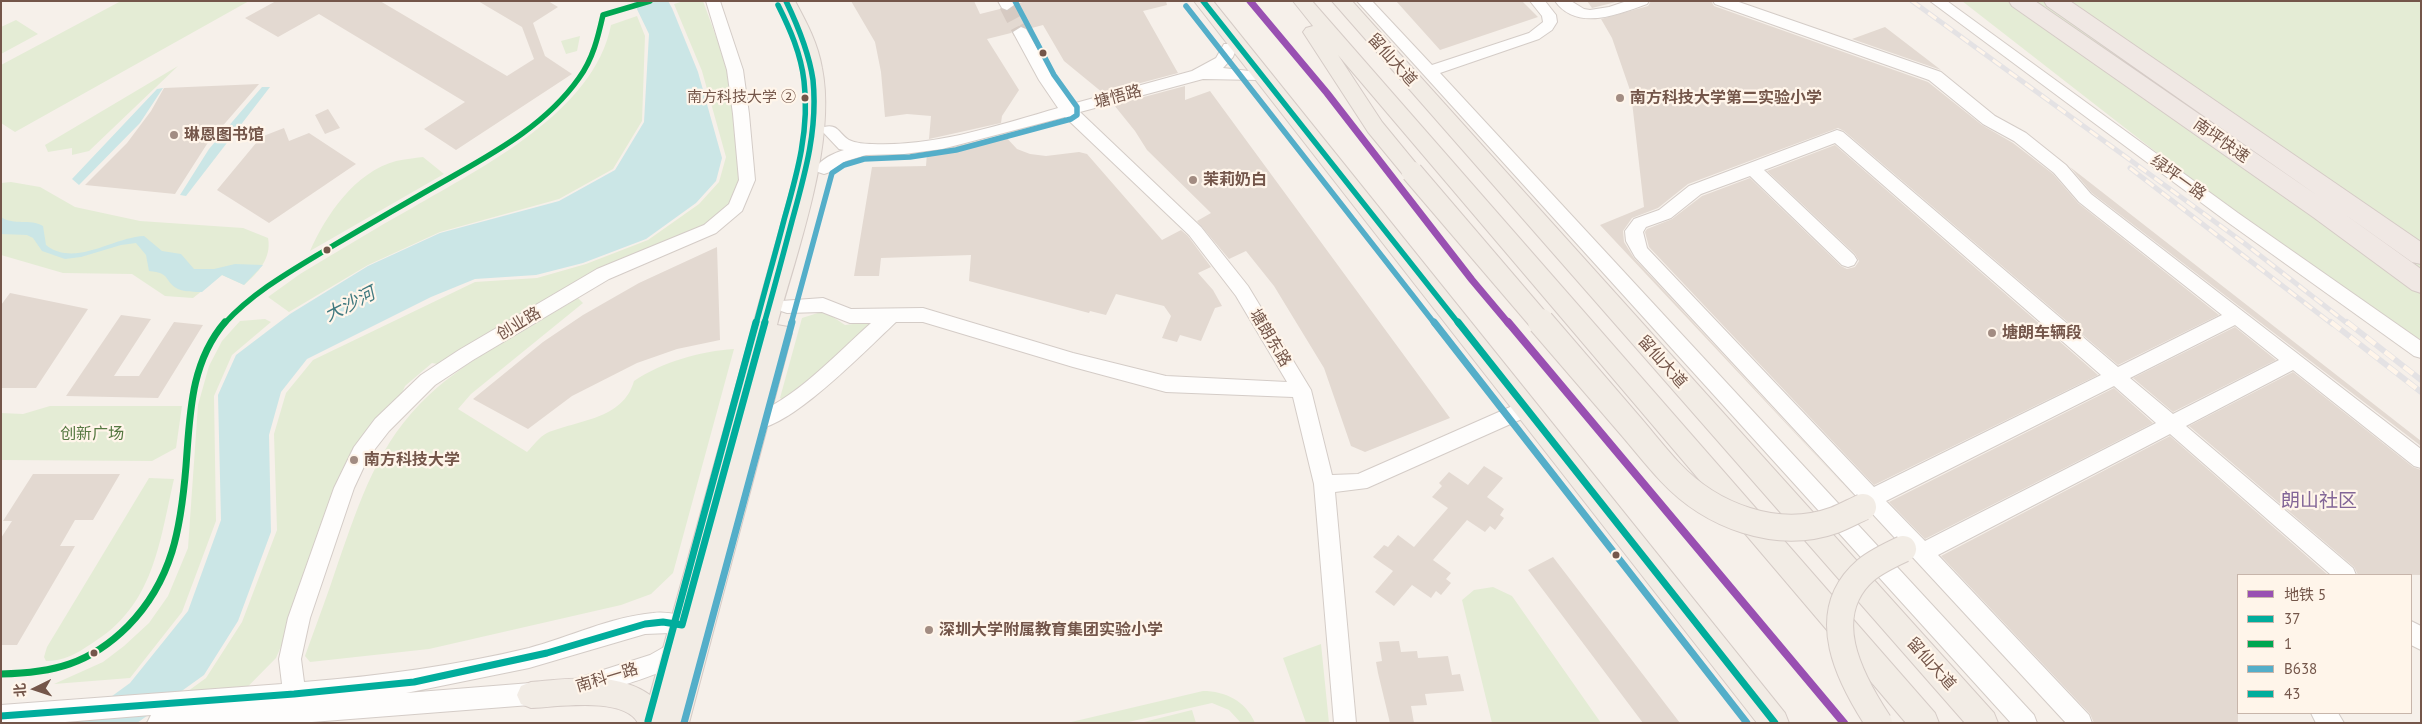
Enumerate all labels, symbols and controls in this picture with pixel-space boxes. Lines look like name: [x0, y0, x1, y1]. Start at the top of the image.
street label: 留仙大道: [1363, 30, 1421, 90]
unlabelled marker: [1038, 48, 1048, 58]
street label: 塘悟路: [1092, 82, 1144, 112]
place label: 南方科技大学第二实验小学: [1630, 88, 1822, 108]
place label: 南方科技大学 ②: [687, 89, 796, 107]
marker: 南方科技大学第二实验小学: [1614, 92, 1626, 104]
marker: 南方科技大学 ②: [800, 93, 810, 103]
street label: 南坪快速: [2189, 115, 2253, 167]
place label: 琳恩图书馆: [184, 125, 264, 145]
marker: 琳恩图书馆: [168, 129, 180, 141]
street label: 绿坪一路: [2146, 151, 2210, 205]
place label: 茉莉奶白: [1203, 170, 1267, 190]
marker: 茉莉奶白: [1187, 174, 1199, 186]
unlabelled marker: [322, 245, 332, 255]
water label: 大沙河: [321, 283, 379, 327]
street label: 创业路: [493, 303, 545, 345]
street label: 塘朗东路: [1245, 306, 1295, 370]
place label: 塘朗车辆段: [2002, 323, 2082, 343]
marker: 塘朗车辆段: [1986, 327, 1998, 339]
street label: 留仙大道: [1633, 332, 1691, 392]
park label: 创新广场: [60, 424, 124, 444]
place label: 南方科技大学: [364, 450, 460, 470]
marker: 南方科技大学: [348, 454, 360, 466]
district label: 朗山社区: [2281, 491, 2357, 513]
unlabelled marker: [1611, 550, 1621, 560]
legend: [2237, 574, 2412, 714]
text: 地铁 5: [2284, 585, 2326, 604]
text: 37: [2284, 609, 2300, 628]
place label: 深圳大学附属教育集团实验小学: [939, 620, 1163, 640]
marker: 深圳大学附属教育集团实验小学: [923, 624, 935, 636]
street label: 留仙大道: [1902, 634, 1960, 694]
text: 1: [2284, 634, 2292, 653]
unlabelled marker: [89, 648, 99, 658]
street label: 南科一路: [574, 659, 640, 697]
text: B638: [2284, 659, 2317, 678]
north arrow: [10, 664, 60, 714]
text: 北: [11, 682, 30, 698]
text: 43: [2284, 684, 2300, 703]

